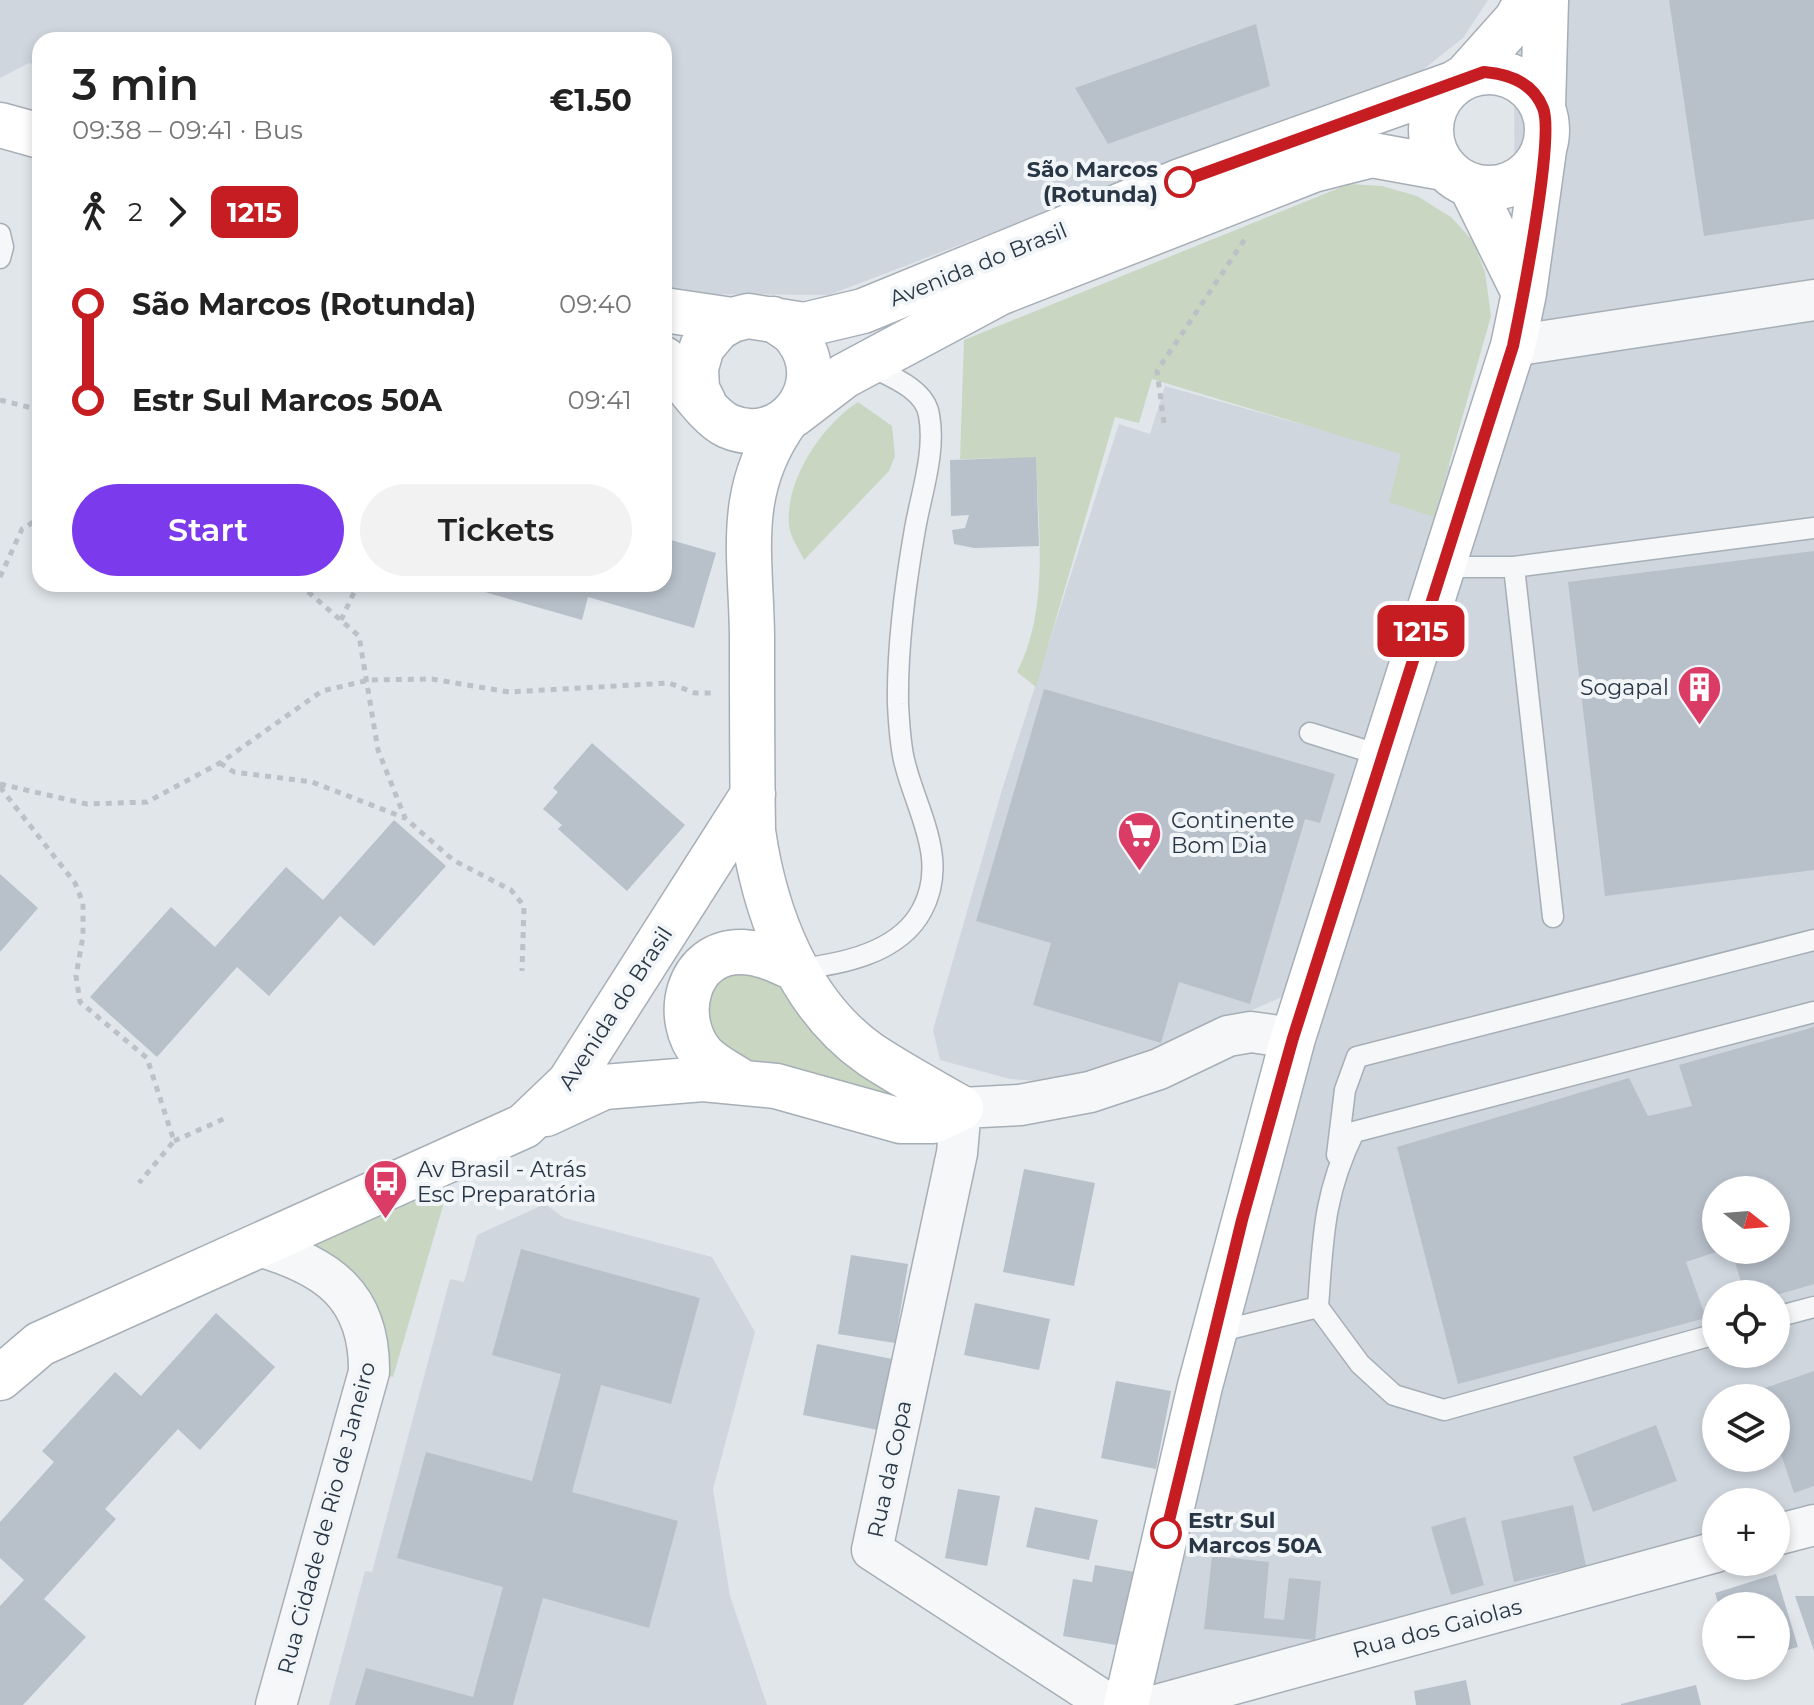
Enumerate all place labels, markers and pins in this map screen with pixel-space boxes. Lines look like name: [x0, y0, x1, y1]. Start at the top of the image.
place label: São Marcos (Rotunda): [1027, 156, 1158, 208]
marker: São Marcos (Rotunda): [1165, 167, 1195, 197]
building icon: Sogapal: [1676, 663, 1724, 726]
place label: Sogapal: [1580, 674, 1669, 701]
place label: Continente Bom Dia: [1171, 807, 1294, 859]
supermarket icon: Continente Bom Dia: [1116, 809, 1164, 872]
place label: Av Brasil - Atrás Esc Preparatória: [417, 1156, 596, 1208]
bus stop icon: Av Brasil - Atrás Esc Preparatória: [362, 1158, 410, 1221]
place label: Estr Sul Marcos 50A: [1188, 1507, 1323, 1559]
marker: Estr Sul Marcos 50A: [1151, 1518, 1181, 1548]

